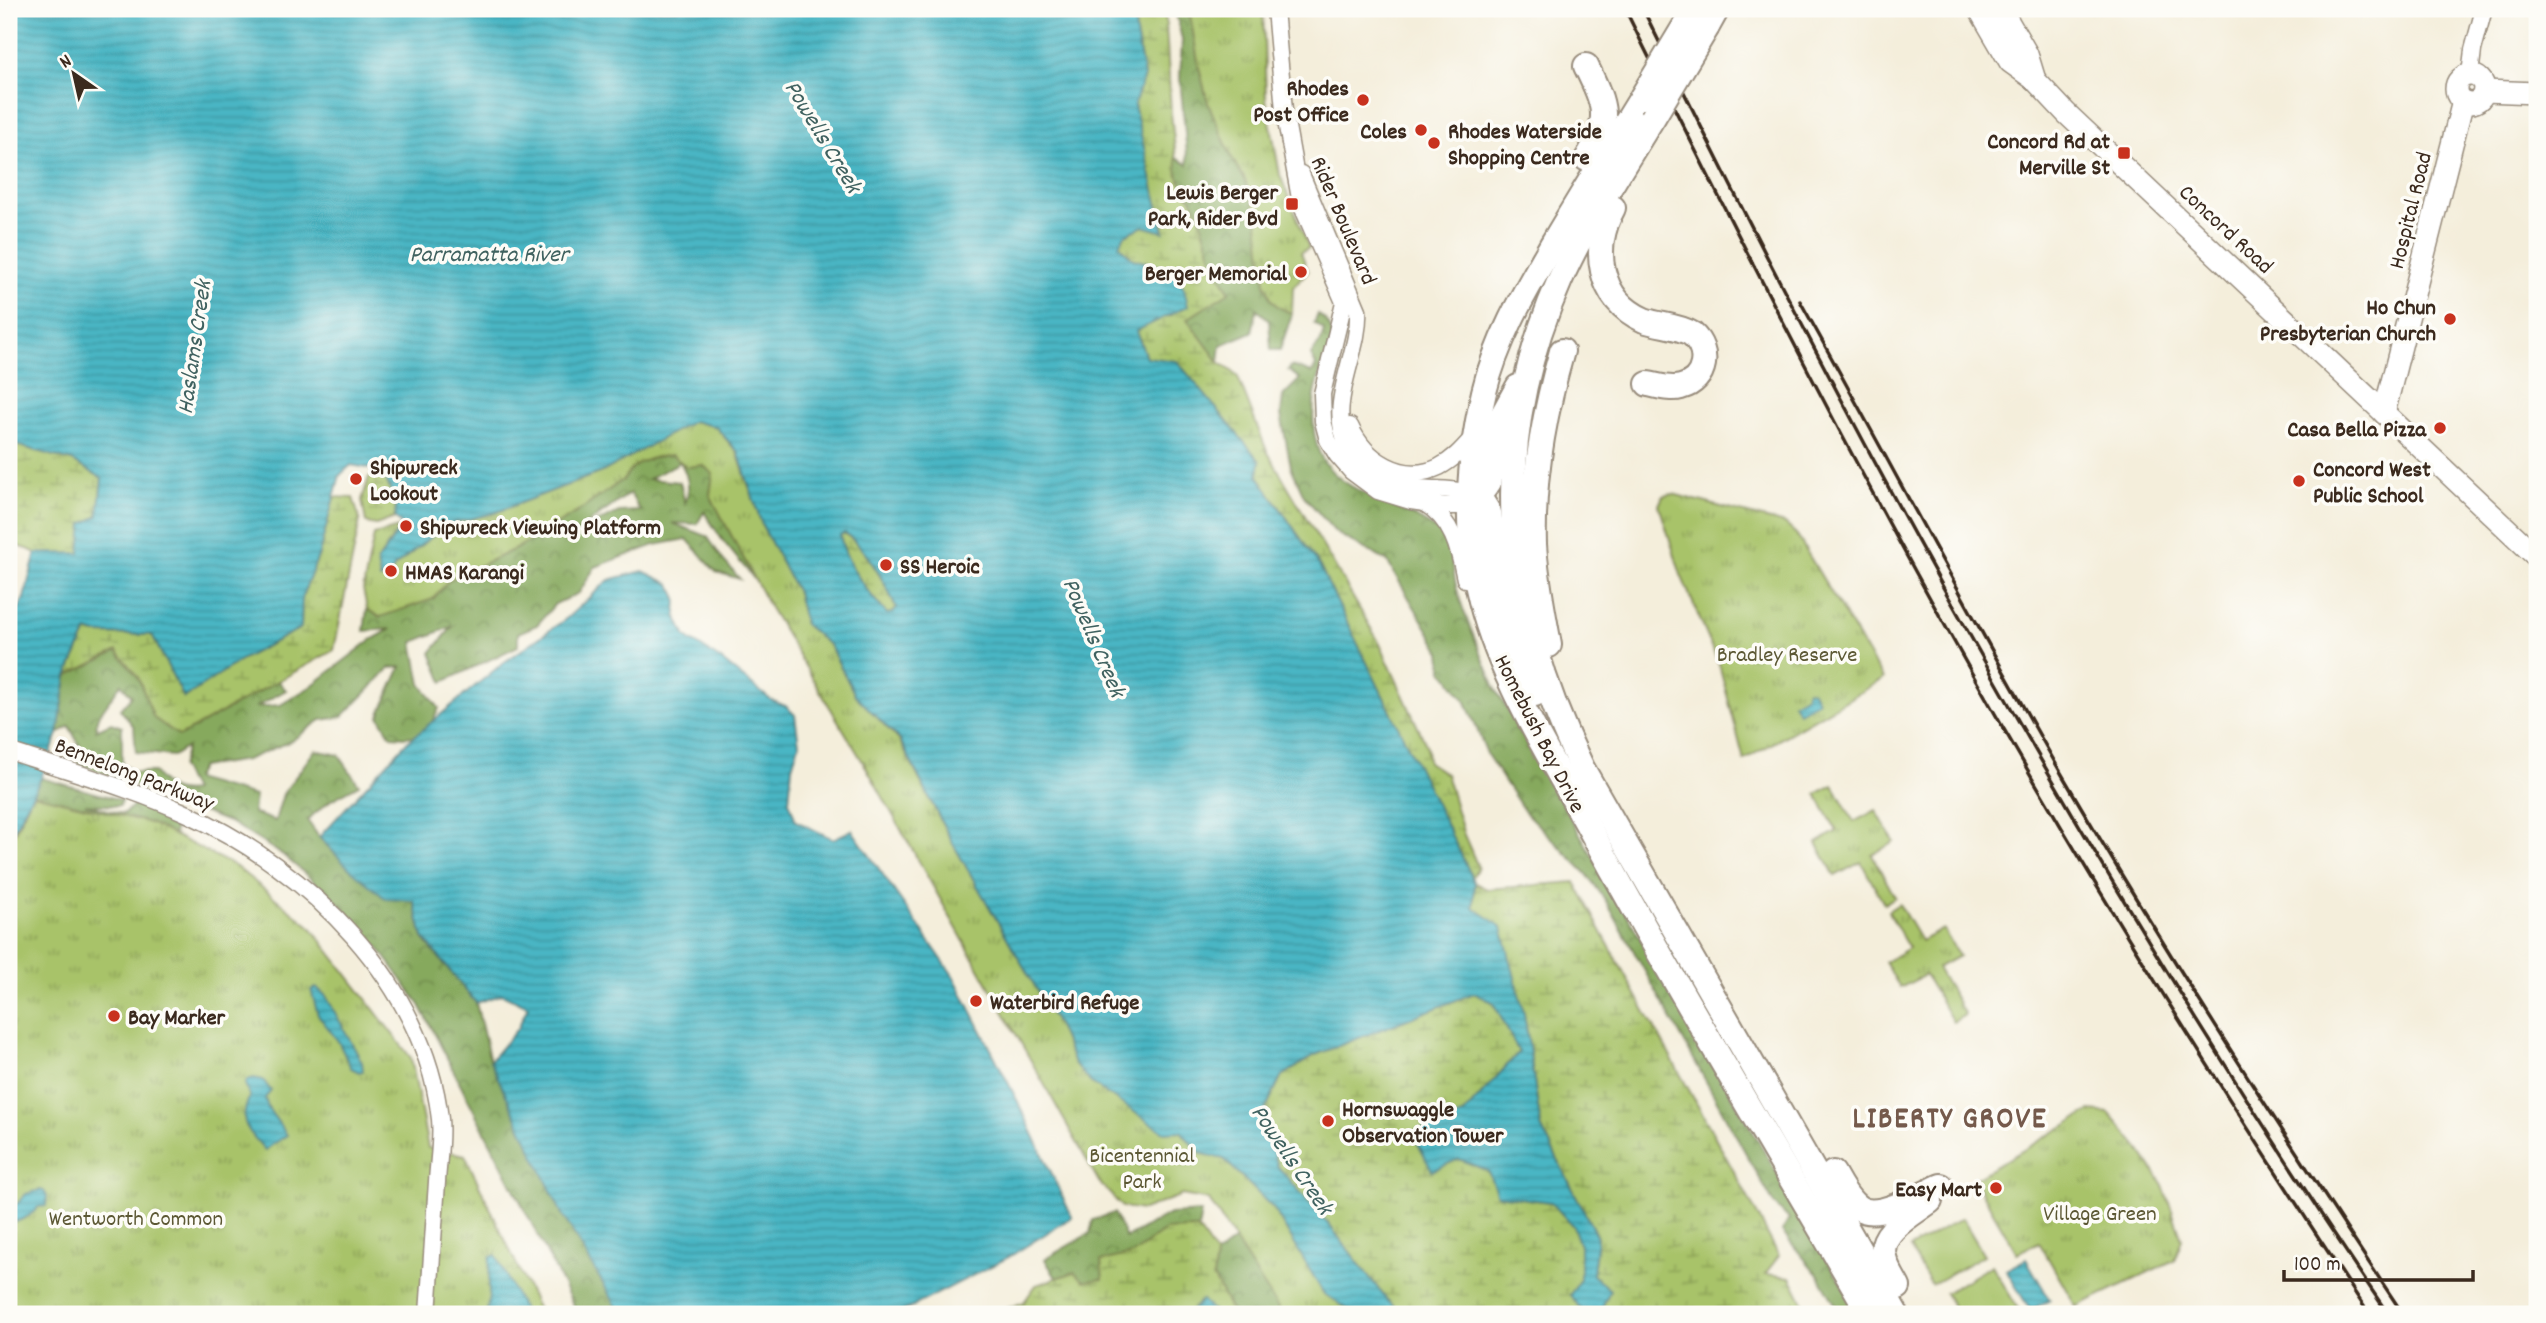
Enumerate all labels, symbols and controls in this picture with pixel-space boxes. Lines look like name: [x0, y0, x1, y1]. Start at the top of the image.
north arrow: [38, 38, 108, 108]
text: N: [55, 49, 78, 77]
place label: Rhodes Post Office: [1253, 74, 1349, 133]
water label: Powells Creek: [774, 75, 870, 202]
marker: Rhodes Post Office: [1355, 92, 1371, 108]
place label: Coles: [1360, 117, 1407, 150]
place label: Rhodes Waterside Shopping Centre: [1448, 117, 1602, 176]
marker: Coles: [1413, 122, 1429, 138]
place label: Concord Rd at Merville St: [1987, 127, 2111, 186]
marker: Rhodes Waterside Shopping Centre: [1426, 135, 1442, 151]
marker: Concord Rd at Merville St: [2116, 145, 2132, 161]
street label: Hospital Road: [2382, 149, 2443, 273]
street label: Rider Boulevard: [1300, 152, 1384, 291]
place label: Lewis Berger Park, Rider Bvd: [1148, 178, 1278, 237]
street label: Concord Road: [2170, 178, 2279, 283]
marker: Lewis Berger Park, Rider Bvd: [1284, 196, 1300, 212]
water label: Parramatta River: [410, 239, 572, 273]
place label: Berger Memorial: [1145, 259, 1288, 292]
marker: Berger Memorial: [1293, 264, 1309, 280]
water label: Haslams Creek: [170, 276, 222, 416]
place label: Ho Chun Presbyterian Church: [2260, 293, 2436, 352]
marker: Ho Chun Presbyterian Church: [2442, 311, 2458, 327]
place label: Casa Bella Pizza: [2287, 415, 2427, 448]
marker: Casa Bella Pizza: [2432, 420, 2448, 436]
place label: Shipwreck Lookout: [370, 453, 458, 512]
place label: Concord West Public School: [2313, 455, 2431, 514]
marker: Shipwreck Lookout: [348, 471, 364, 487]
marker: Concord West Public School: [2291, 473, 2307, 489]
place label: Shipwreck Viewing Platform: [420, 513, 661, 546]
marker: Shipwreck Viewing Platform: [398, 518, 414, 534]
place label: SS Heroic: [900, 552, 980, 585]
marker: SS Heroic: [878, 557, 894, 573]
place label: HMAS Karangi: [405, 558, 525, 591]
marker: HMAS Karangi: [383, 563, 399, 579]
water label: Powells Creek: [1052, 573, 1133, 705]
park label: Bradley Reserve: [1717, 640, 1857, 673]
street label: Homebush Bay Drive: [1484, 650, 1592, 820]
street label: Bennelong Parkway: [49, 731, 219, 822]
place label: Waterbird Refuge: [990, 988, 1139, 1021]
marker: Waterbird Refuge: [968, 993, 984, 1009]
place label: Bay Marker: [128, 1003, 226, 1036]
marker: Bay Marker: [106, 1008, 122, 1024]
place label: Hornswaggle Observation Tower: [1342, 1095, 1504, 1154]
water label: Powells Creek: [1241, 1099, 1341, 1224]
district label: LIBERTY GROVE: [1853, 1100, 2047, 1143]
marker: Hornswaggle Observation Tower: [1320, 1113, 1336, 1129]
park label: Bicentennial Park: [1089, 1141, 1195, 1200]
place label: Easy Mart: [1895, 1175, 1983, 1208]
marker: Easy Mart: [1988, 1180, 2004, 1196]
park label: Village Green: [2043, 1199, 2157, 1232]
park label: Wentworth Common: [49, 1204, 223, 1237]
scale bar: [2284, 1239, 2472, 1283]
text: 100 m: [2294, 1251, 2341, 1281]

